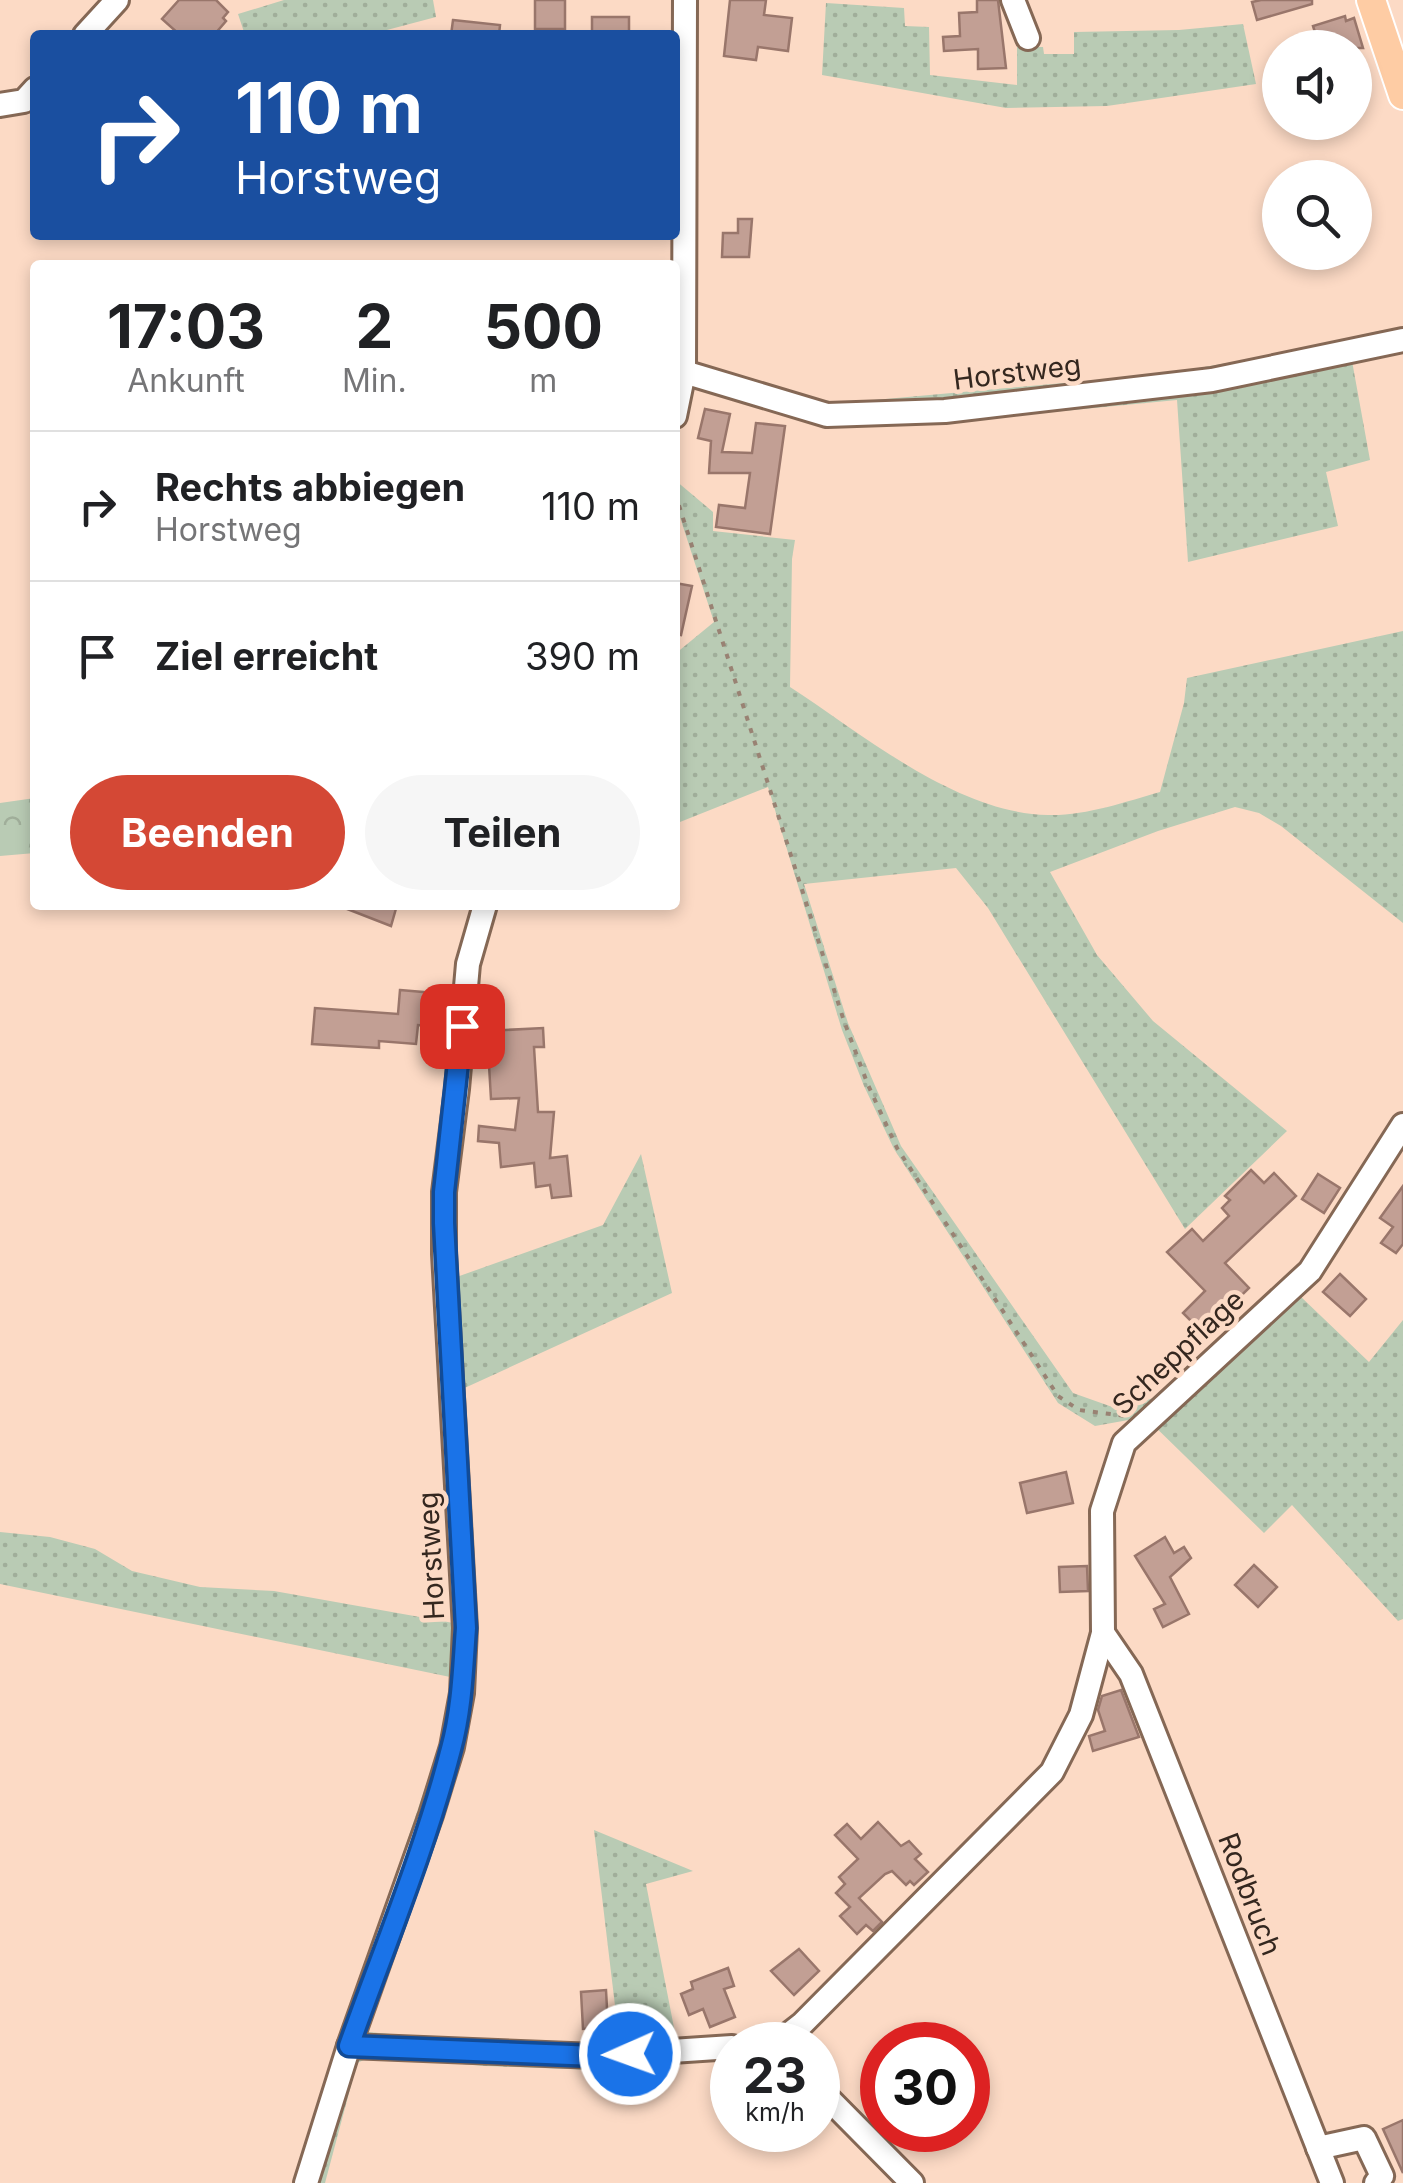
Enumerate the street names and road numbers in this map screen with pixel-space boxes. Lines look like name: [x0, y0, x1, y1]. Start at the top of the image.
street label: Horstweg: [951, 347, 1083, 397]
street label: Scheppflage: [1105, 1282, 1251, 1422]
street label: Horstweg: [411, 1491, 451, 1621]
street label: Rodbruch: [1211, 1828, 1289, 1960]

